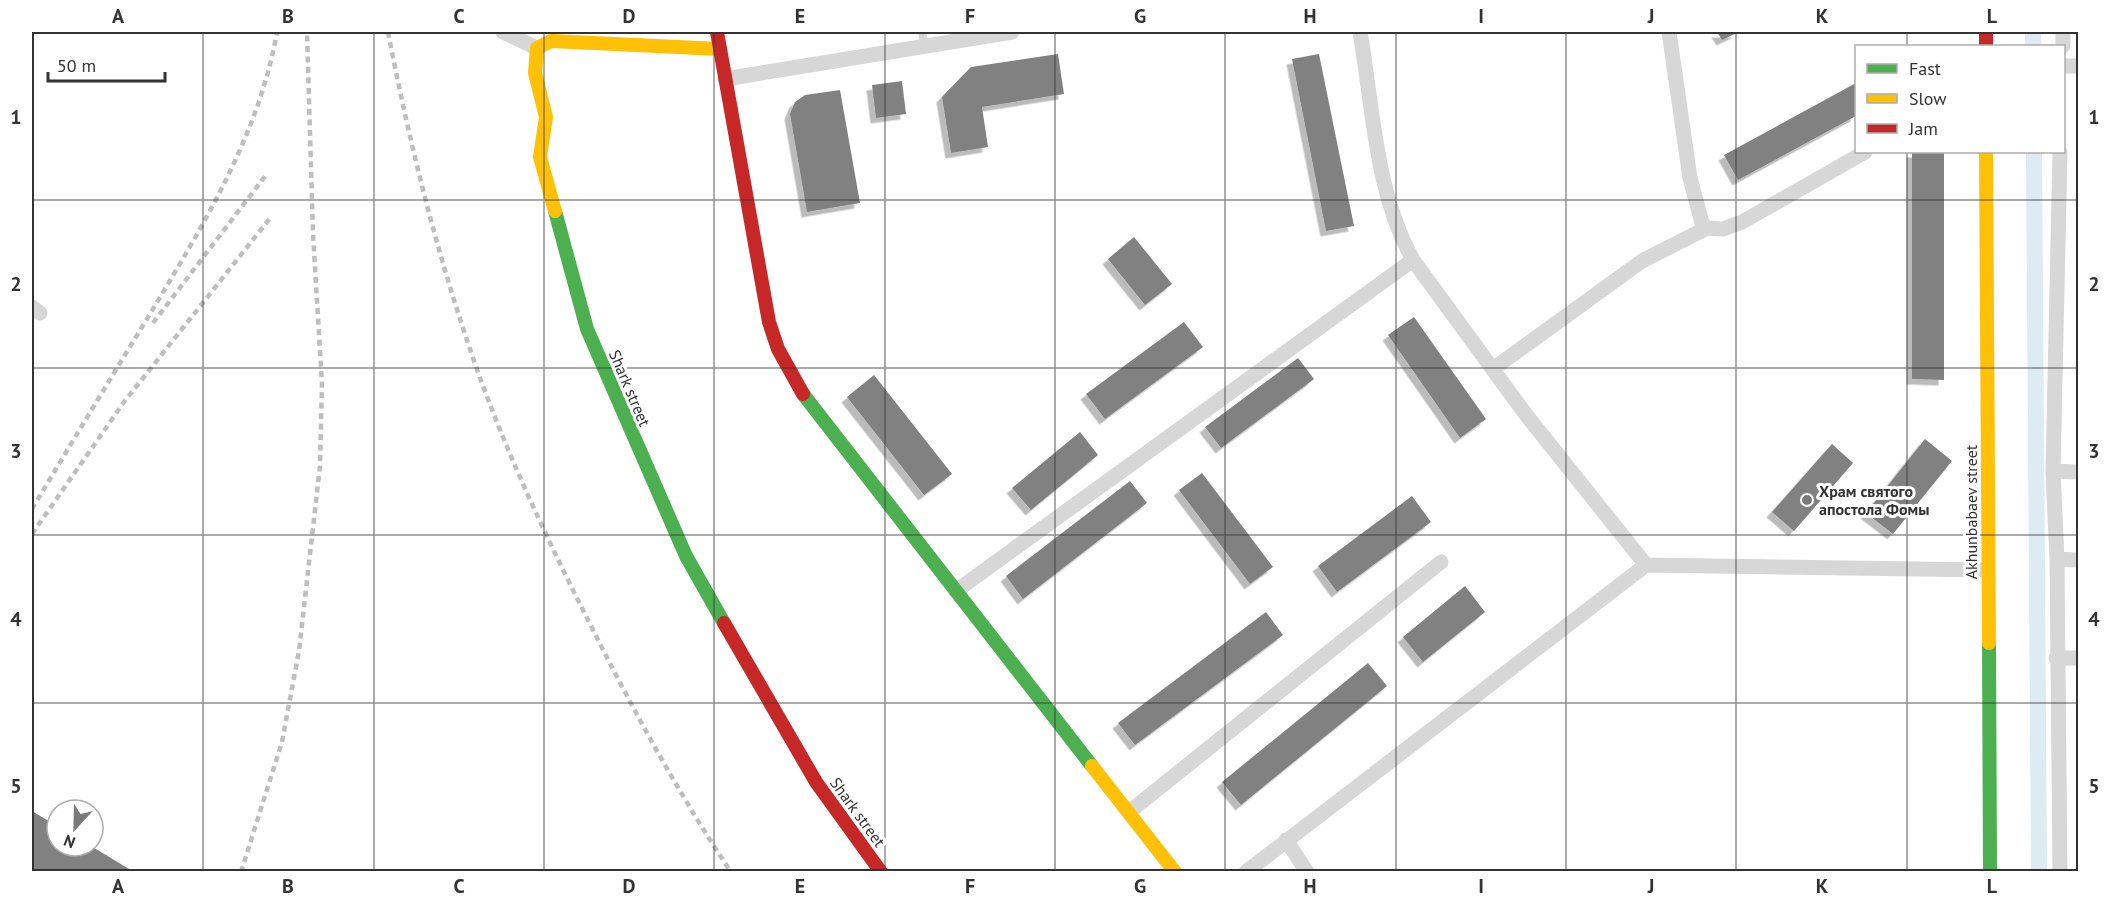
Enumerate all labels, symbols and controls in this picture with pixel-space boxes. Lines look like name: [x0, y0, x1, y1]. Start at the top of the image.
text: A: [112, 3, 125, 29]
text: B: [282, 3, 294, 29]
text: C: [453, 3, 465, 29]
text: D: [623, 3, 636, 29]
text: E: [795, 3, 805, 29]
text: F: [965, 3, 975, 29]
text: G: [1134, 3, 1146, 29]
text: H: [1303, 3, 1317, 29]
text: I: [1478, 3, 1484, 29]
text: J: [1647, 3, 1654, 29]
text: K: [1816, 3, 1829, 29]
text: L: [1987, 3, 1998, 29]
scale bar: [48, 45, 165, 83]
legend: [1855, 45, 2065, 153]
text: 50 m: [57, 54, 96, 77]
text: Fast: [1909, 57, 1941, 80]
text: Slow: [1909, 87, 1947, 110]
text: 1: [10, 104, 22, 130]
text: 1: [2088, 104, 2100, 130]
text: Jam: [1908, 117, 1938, 140]
text: 2: [10, 271, 22, 297]
text: 2: [2088, 271, 2100, 297]
street label: Shark street: [605, 347, 655, 430]
text: 3: [10, 438, 22, 464]
text: 3: [2088, 438, 2100, 464]
street label: Akhunbabaev street: [1961, 444, 1981, 579]
place label: Храм святого апостола Фомы: [1819, 481, 1929, 519]
marker: Храм святого апостола Фомы: [1800, 493, 1814, 507]
text: 4: [10, 606, 22, 632]
text: 4: [2088, 606, 2100, 632]
text: 5: [10, 773, 22, 799]
street label: Shark street: [826, 773, 890, 851]
text: 5: [2088, 773, 2100, 799]
north arrow: [45, 798, 105, 858]
text: N: [61, 831, 78, 853]
text: A: [112, 873, 125, 899]
text: B: [282, 873, 294, 899]
text: C: [453, 873, 465, 899]
text: D: [623, 873, 636, 899]
text: E: [795, 873, 805, 899]
text: F: [965, 873, 975, 899]
text: G: [1134, 873, 1146, 899]
text: H: [1303, 873, 1317, 899]
text: I: [1478, 873, 1484, 899]
text: J: [1647, 873, 1654, 899]
text: K: [1816, 873, 1829, 899]
text: L: [1987, 873, 1998, 899]

